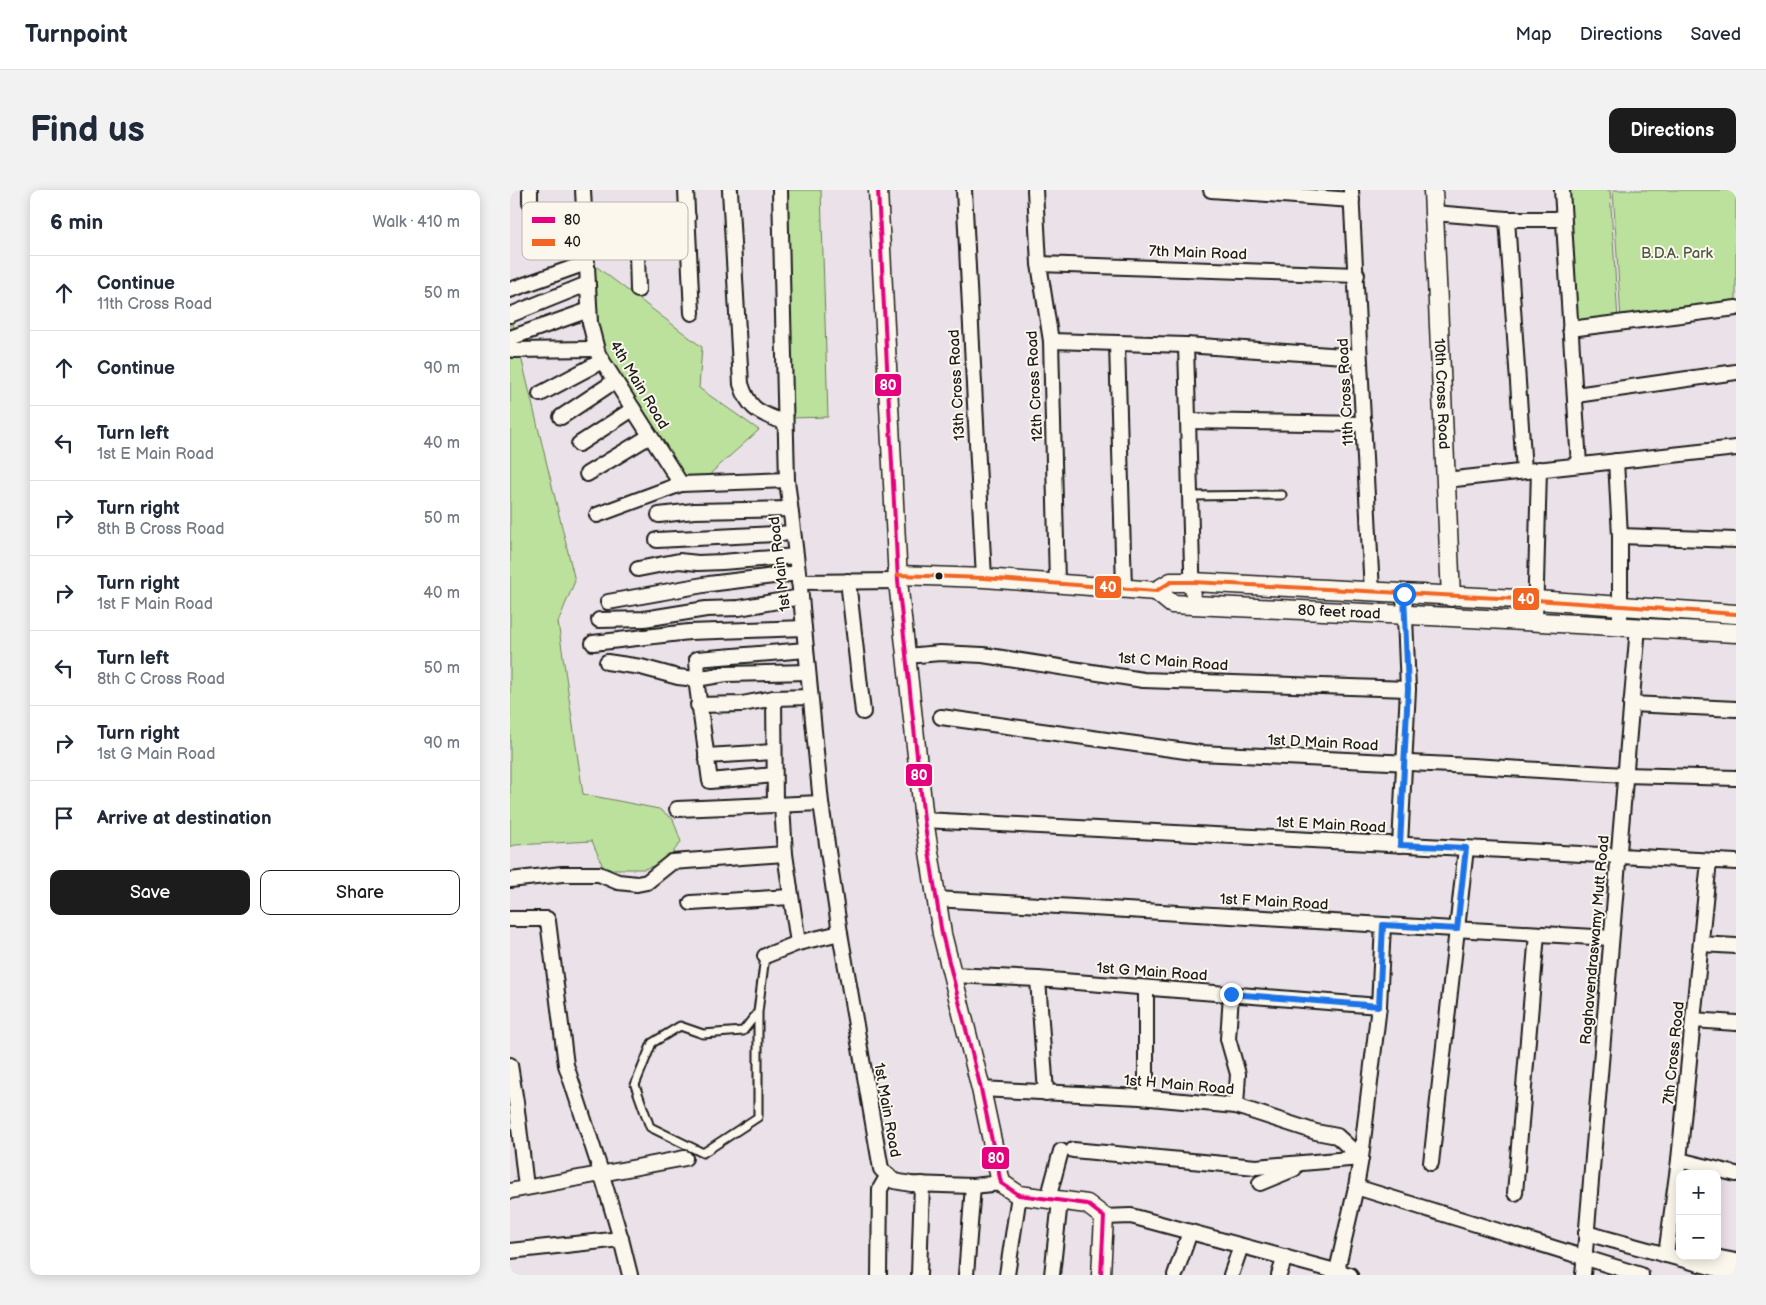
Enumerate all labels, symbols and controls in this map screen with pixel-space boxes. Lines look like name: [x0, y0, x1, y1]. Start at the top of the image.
text: Turnpoint: [25, 20, 128, 49]
text: Map: [1516, 24, 1552, 45]
text: Directions: [1580, 24, 1662, 45]
text: Saved: [1690, 24, 1741, 45]
button: Directions: [1609, 108, 1736, 153]
text: Find us: [30, 109, 145, 152]
legend: [522, 202, 688, 260]
text: 6 min: [50, 210, 103, 235]
text: 80: [564, 212, 580, 229]
text: Walk · 410 m: [373, 213, 460, 232]
text: 40: [564, 234, 581, 251]
street label: 7th Main Road: [1149, 242, 1247, 264]
park label: B.D.A. Park: [1641, 244, 1714, 263]
text: Continue: [97, 272, 175, 295]
icon: ahead: [50, 279, 78, 307]
text: 50 m: [424, 284, 460, 303]
text: 11th Cross Road: [97, 295, 212, 314]
street label: 13th Cross Road: [945, 329, 969, 441]
street label: 12th Cross Road: [1023, 330, 1047, 442]
street label: 4th Main Road: [605, 337, 673, 433]
street label: 11th Cross Road: [1334, 338, 1358, 446]
street label: 10th Cross Road: [1430, 338, 1454, 450]
icon: ahead: [50, 354, 78, 382]
text: Continue: [97, 357, 175, 380]
text: 90 m: [424, 359, 460, 378]
line badge: 80: [874, 373, 902, 397]
text: 80: [879, 377, 897, 394]
text: Turn left: [97, 422, 169, 445]
icon: left: [50, 429, 78, 457]
text: 40 m: [423, 434, 460, 453]
text: 1st E Main Road: [97, 445, 214, 464]
text: Turn right: [97, 497, 180, 520]
icon: right: [50, 504, 78, 532]
text: 50 m: [424, 509, 460, 528]
street label: 1st Main Road: [765, 515, 795, 613]
text: 8th B Cross Road: [97, 520, 224, 539]
unlabelled marker: [934, 571, 944, 581]
text: Turn right: [97, 572, 180, 595]
line badge: 40: [1094, 575, 1122, 599]
icon: right: [50, 579, 78, 607]
text: 40: [1100, 579, 1117, 596]
route start: [1393, 583, 1416, 606]
text: 40 m: [423, 584, 460, 603]
line badge: 40: [1512, 587, 1540, 611]
text: 40: [1518, 591, 1535, 608]
text: 1st F Main Road: [97, 595, 213, 614]
street label: 80 feet road: [1297, 600, 1381, 623]
text: Turn left: [97, 647, 169, 670]
street label: 1st C Main Road: [1117, 649, 1229, 675]
icon: left: [50, 654, 78, 682]
text: 50 m: [424, 659, 460, 678]
text: 8th C Cross Road: [97, 670, 225, 689]
text: Turn right: [97, 722, 180, 745]
icon: right: [50, 729, 78, 757]
street label: 1st D Main Road: [1267, 731, 1379, 755]
text: 90 m: [424, 734, 460, 753]
text: 1st G Main Road: [97, 745, 215, 764]
line badge: 80: [905, 763, 933, 787]
text: 80: [910, 767, 928, 784]
icon: arrive: [50, 804, 78, 832]
text: Arrive at destination: [97, 807, 272, 830]
street label: 1st E Main Road: [1276, 813, 1386, 837]
street label: Raghavendraswamy Mutt Road: [1576, 835, 1614, 1045]
button: Save: [50, 870, 250, 915]
button: Share: [260, 870, 460, 915]
street label: 1st F Main Road: [1219, 890, 1329, 914]
street label: 1st G Main Road: [1096, 959, 1208, 985]
route end: [1220, 983, 1243, 1006]
street label: 7th Cross Road: [1659, 1000, 1689, 1106]
street label: 1st Main Road: [869, 1061, 905, 1159]
street label: 1st H Main Road: [1123, 1071, 1235, 1099]
line badge: 80: [981, 1146, 1010, 1170]
text: 80: [987, 1150, 1005, 1167]
map controls: [1676, 1170, 1721, 1260]
button: +: [1676, 1170, 1721, 1215]
button: −: [1676, 1215, 1721, 1260]

